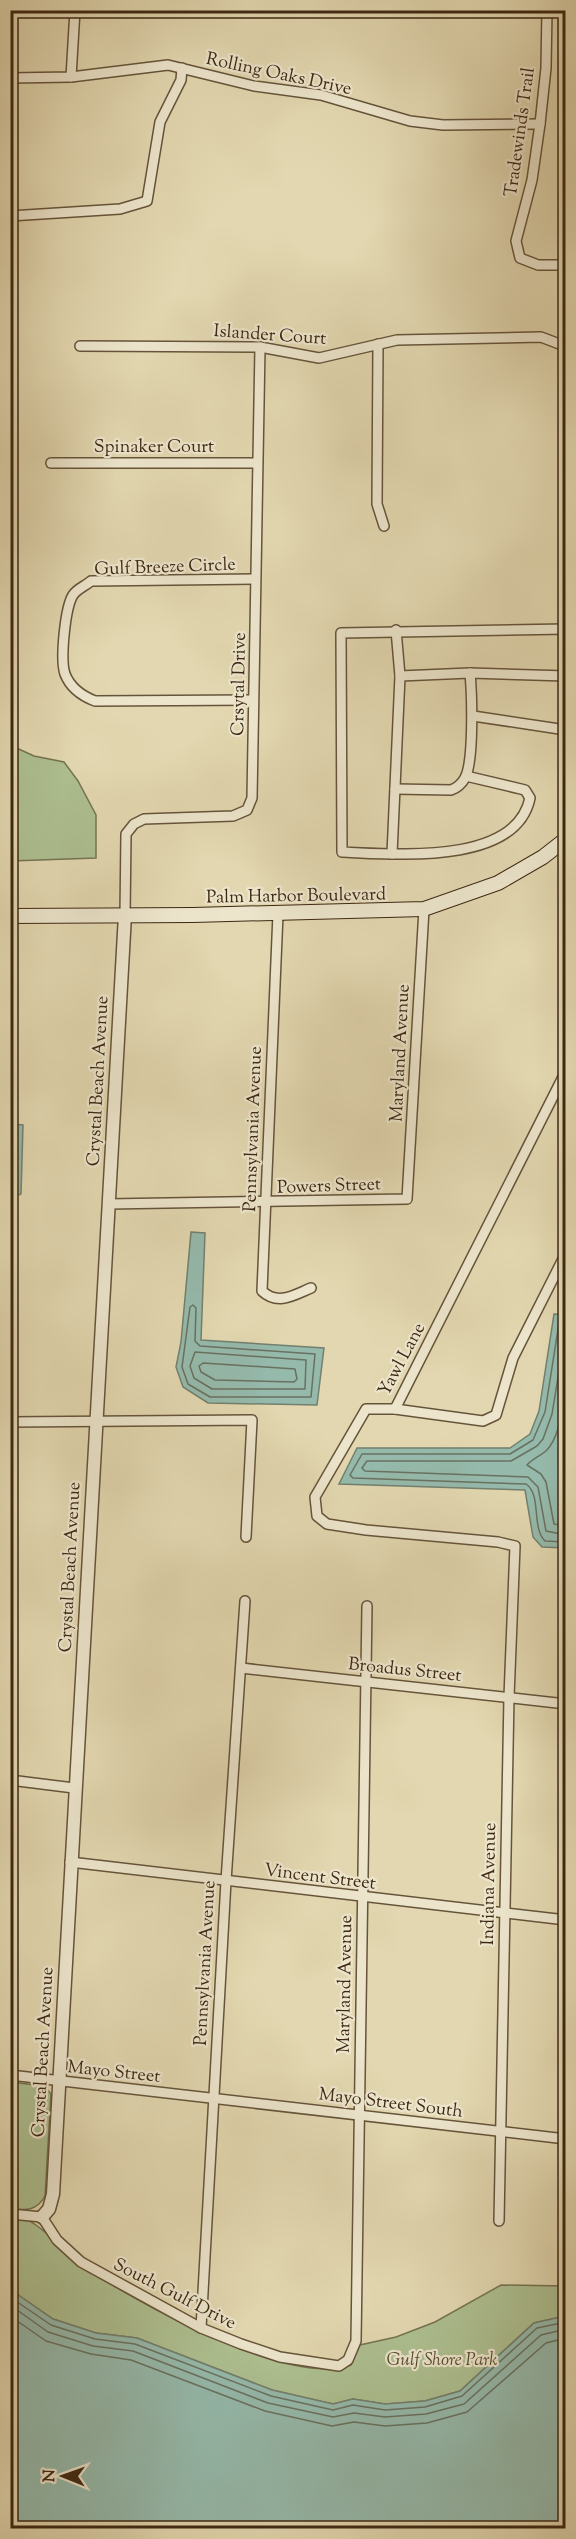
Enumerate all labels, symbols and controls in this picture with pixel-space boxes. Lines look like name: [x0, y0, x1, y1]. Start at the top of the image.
street label: Rolling Oaks Drive: [203, 47, 354, 103]
street label: Tradewinds Trail: [499, 66, 543, 199]
street label: Islander Court: [213, 319, 327, 353]
street label: Spinaker Court: [94, 435, 214, 461]
street label: Gulf Breeze Circle: [94, 553, 236, 583]
street label: Crsytal Drive: [226, 632, 254, 736]
street label: Palm Harbor Boulevard: [206, 882, 386, 912]
street label: Maryland Avenue: [384, 983, 418, 1123]
street label: Crystal Beach Avenue: [82, 995, 116, 1167]
street label: Pennsylvania Avenue: [238, 1046, 270, 1212]
street label: Powers Street: [277, 1172, 382, 1202]
street label: Yawl Lane: [373, 1319, 433, 1401]
street label: Crystal Beach Avenue: [54, 1481, 88, 1653]
street label: Broadus Street: [347, 1652, 463, 1690]
street label: Indiana Avenue: [476, 1822, 504, 1946]
street label: Vincent Street: [262, 1858, 377, 1898]
street label: Pennsylvania Avenue: [189, 1880, 223, 2046]
street label: Maryland Avenue: [332, 1915, 360, 2053]
street label: Crystal Beach Avenue: [27, 1966, 61, 2138]
street label: Mayo Street: [66, 2055, 162, 2091]
street label: Mayo Street South: [317, 2082, 465, 2126]
street label: South Gulf Drive: [108, 2253, 240, 2337]
park label: Gulf Shore Park: [387, 2348, 497, 2374]
north arrow: [33, 2446, 93, 2506]
text: N: [39, 2469, 62, 2482]

